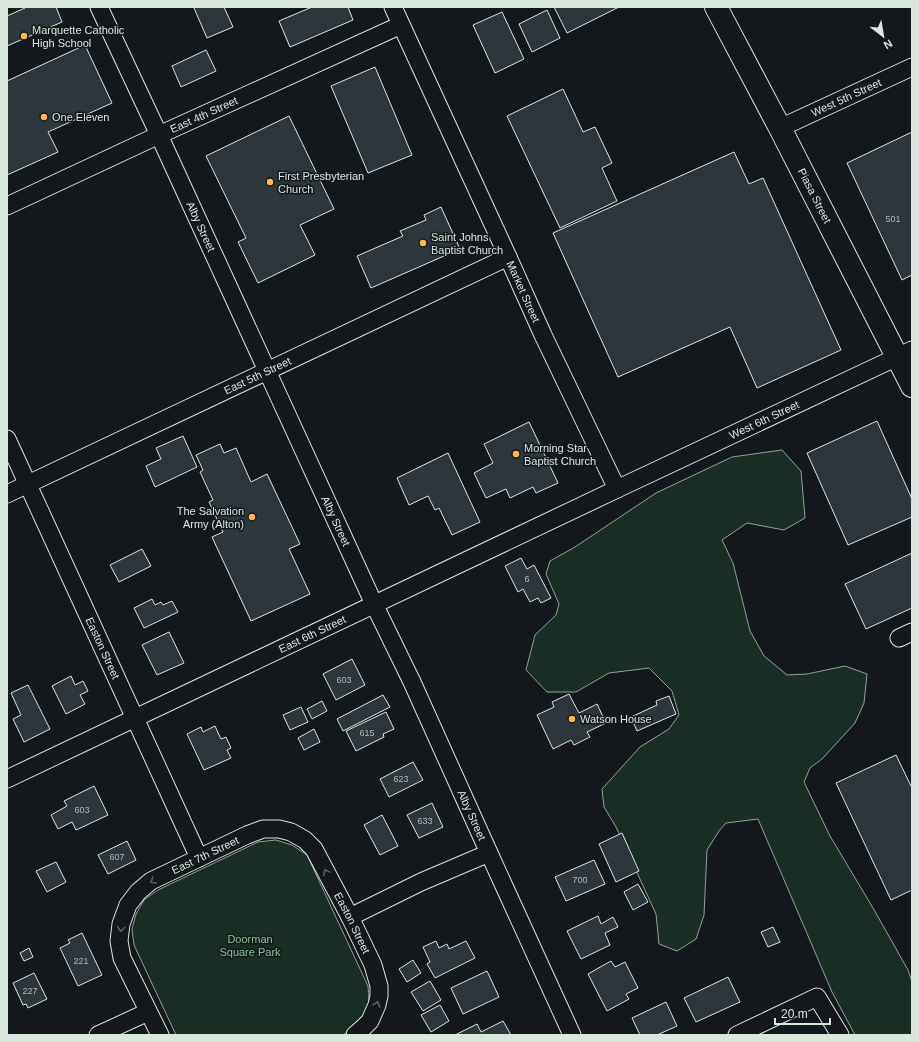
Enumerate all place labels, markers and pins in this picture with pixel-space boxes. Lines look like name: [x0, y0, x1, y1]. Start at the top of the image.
place label: Marquette Catholic High School: [32, 24, 125, 49]
marker: Marquette Catholic High School: [19, 31, 29, 41]
place label: One Eleven: [52, 111, 109, 123]
marker: One Eleven: [39, 112, 49, 122]
place label: First Presbyterian Church: [278, 170, 364, 195]
marker: First Presbyterian Church: [265, 177, 275, 187]
place label: Saint Johns Baptist Church: [431, 231, 503, 256]
marker: Saint Johns Baptist Church: [418, 238, 428, 248]
place label: Morning Star Baptist Church: [524, 442, 596, 467]
marker: Morning Star Baptist Church: [511, 449, 521, 459]
place label: The Salvation Army (Alton): [177, 505, 244, 530]
marker: The Salvation Army (Alton): [247, 512, 257, 522]
place label: Watson House: [580, 713, 652, 725]
marker: Watson House: [567, 714, 577, 724]

